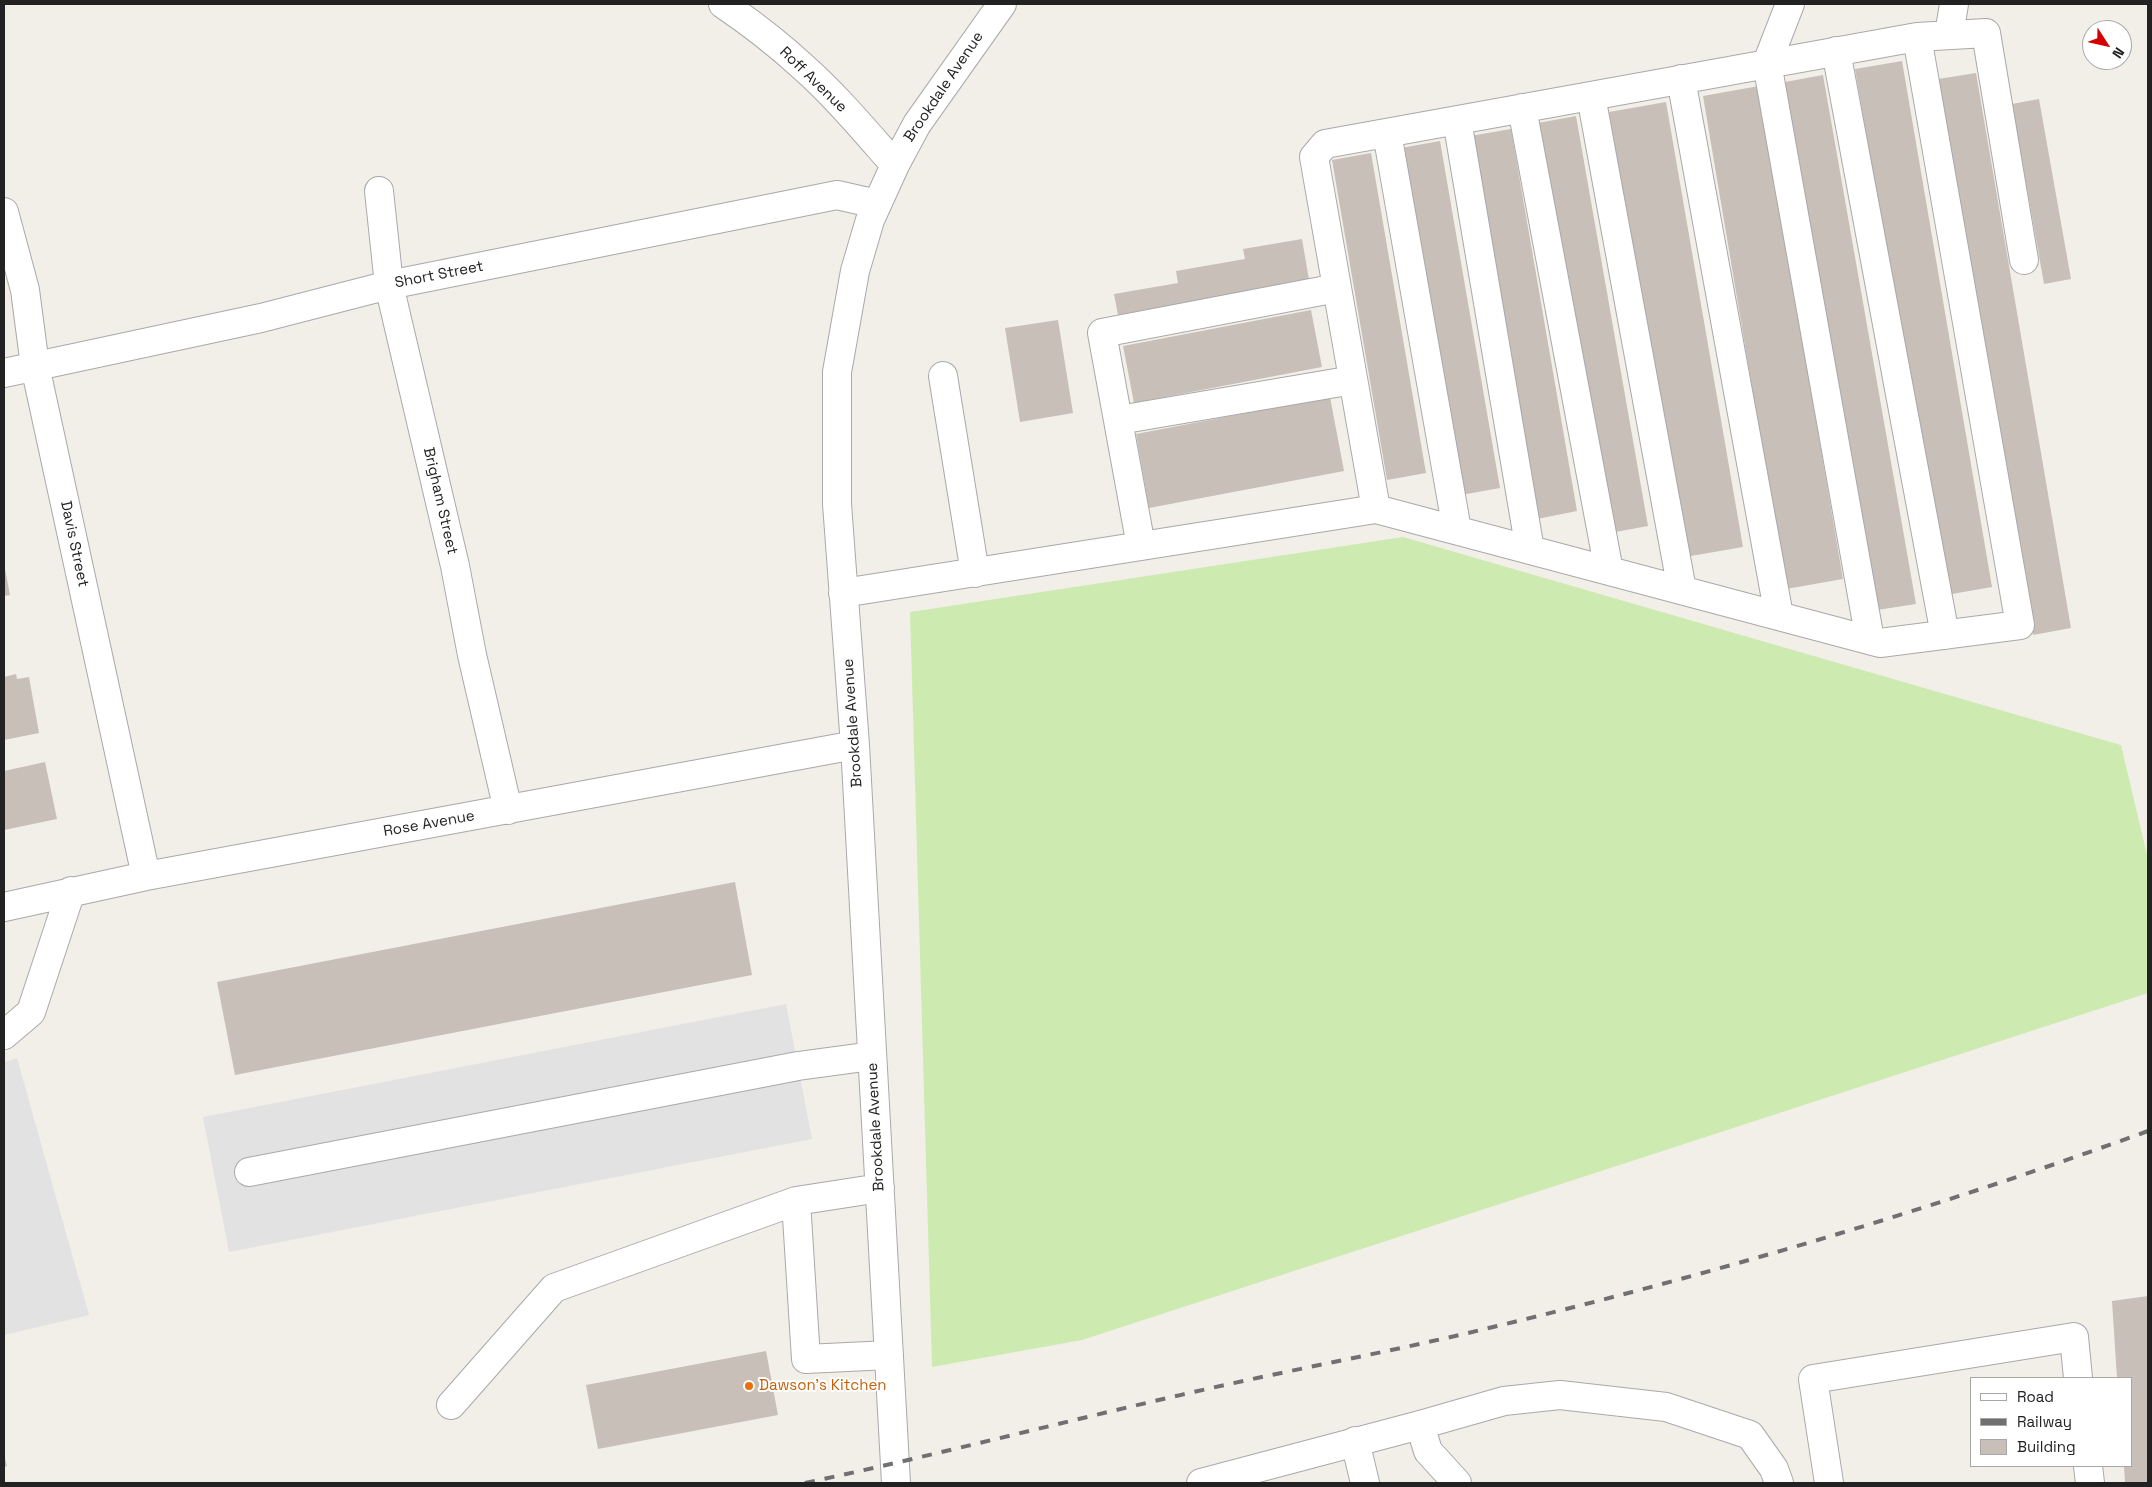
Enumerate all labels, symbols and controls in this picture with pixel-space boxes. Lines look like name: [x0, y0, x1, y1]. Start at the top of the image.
north arrow: [2082, 20, 2132, 70]
street label: Brookdale Avenue: [900, 28, 988, 146]
street label: Roff Avenue: [776, 43, 850, 117]
text: N: [2108, 44, 2129, 62]
street label: Short Street: [393, 258, 485, 292]
street label: Brigham Street: [419, 446, 461, 556]
street label: Davis Street: [56, 499, 92, 589]
street label: Brookdale Avenue: [840, 658, 866, 788]
street label: Rose Avenue: [382, 807, 476, 841]
street label: Brookdale Avenue: [864, 1062, 888, 1192]
place label: Dawson's Kitchen: [759, 1377, 886, 1395]
legend: [1970, 1377, 2132, 1467]
marker: Dawson's Kitchen: [743, 1380, 755, 1392]
text: Road: [2017, 1387, 2054, 1406]
text: Railway: [2017, 1412, 2072, 1431]
text: Building: [2017, 1437, 2076, 1456]

